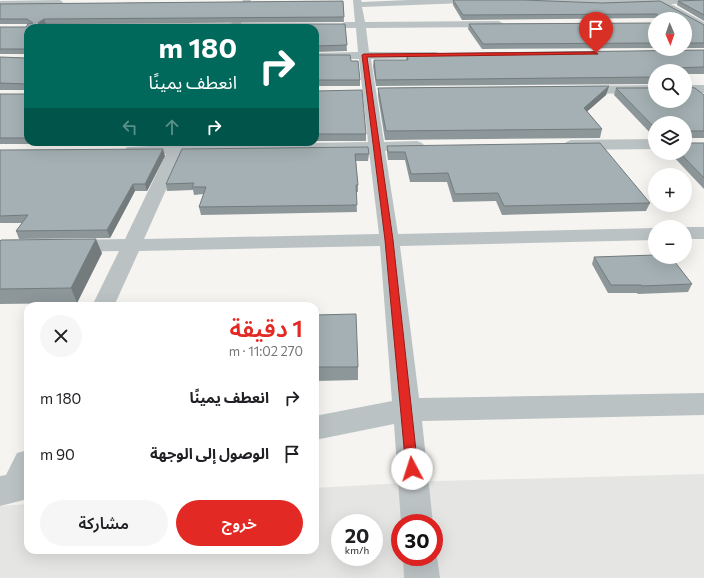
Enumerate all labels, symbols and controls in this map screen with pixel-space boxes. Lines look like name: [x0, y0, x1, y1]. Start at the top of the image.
pin: [579, 12, 613, 53]
north arrow: [648, 12, 692, 56]
map controls: [648, 12, 692, 264]
icon: arrive: [585, 18, 607, 40]
text: 180 m: [159, 30, 237, 64]
icon: right: [251, 40, 303, 92]
button: search: [648, 64, 692, 108]
text: انعطف يمينًا: [149, 71, 237, 93]
icon: left: [119, 116, 141, 138]
icon: ahead: [161, 116, 183, 138]
icon: right: [203, 116, 225, 138]
button: layers: [648, 116, 692, 160]
button: +: [648, 168, 692, 212]
button: −: [648, 220, 692, 264]
text: 1 دقيقة: [230, 313, 303, 342]
button: close: [40, 315, 82, 357]
text: 270 m · 11:02: [229, 343, 303, 359]
icon: right: [281, 387, 303, 409]
text: انعطف يمينًا: [189, 388, 269, 406]
text: 180 m: [40, 389, 81, 407]
icon: arrive: [281, 443, 303, 465]
text: الوصول إلى الوجهة: [150, 444, 269, 462]
text: 90 m: [40, 445, 75, 463]
position arrow: [391, 448, 433, 490]
button: مشاركة: [40, 500, 168, 546]
button: خروج: [176, 500, 303, 546]
speed limit sign: 30: [391, 514, 443, 566]
text: 20: [345, 523, 369, 547]
text: km/h: [345, 544, 369, 556]

